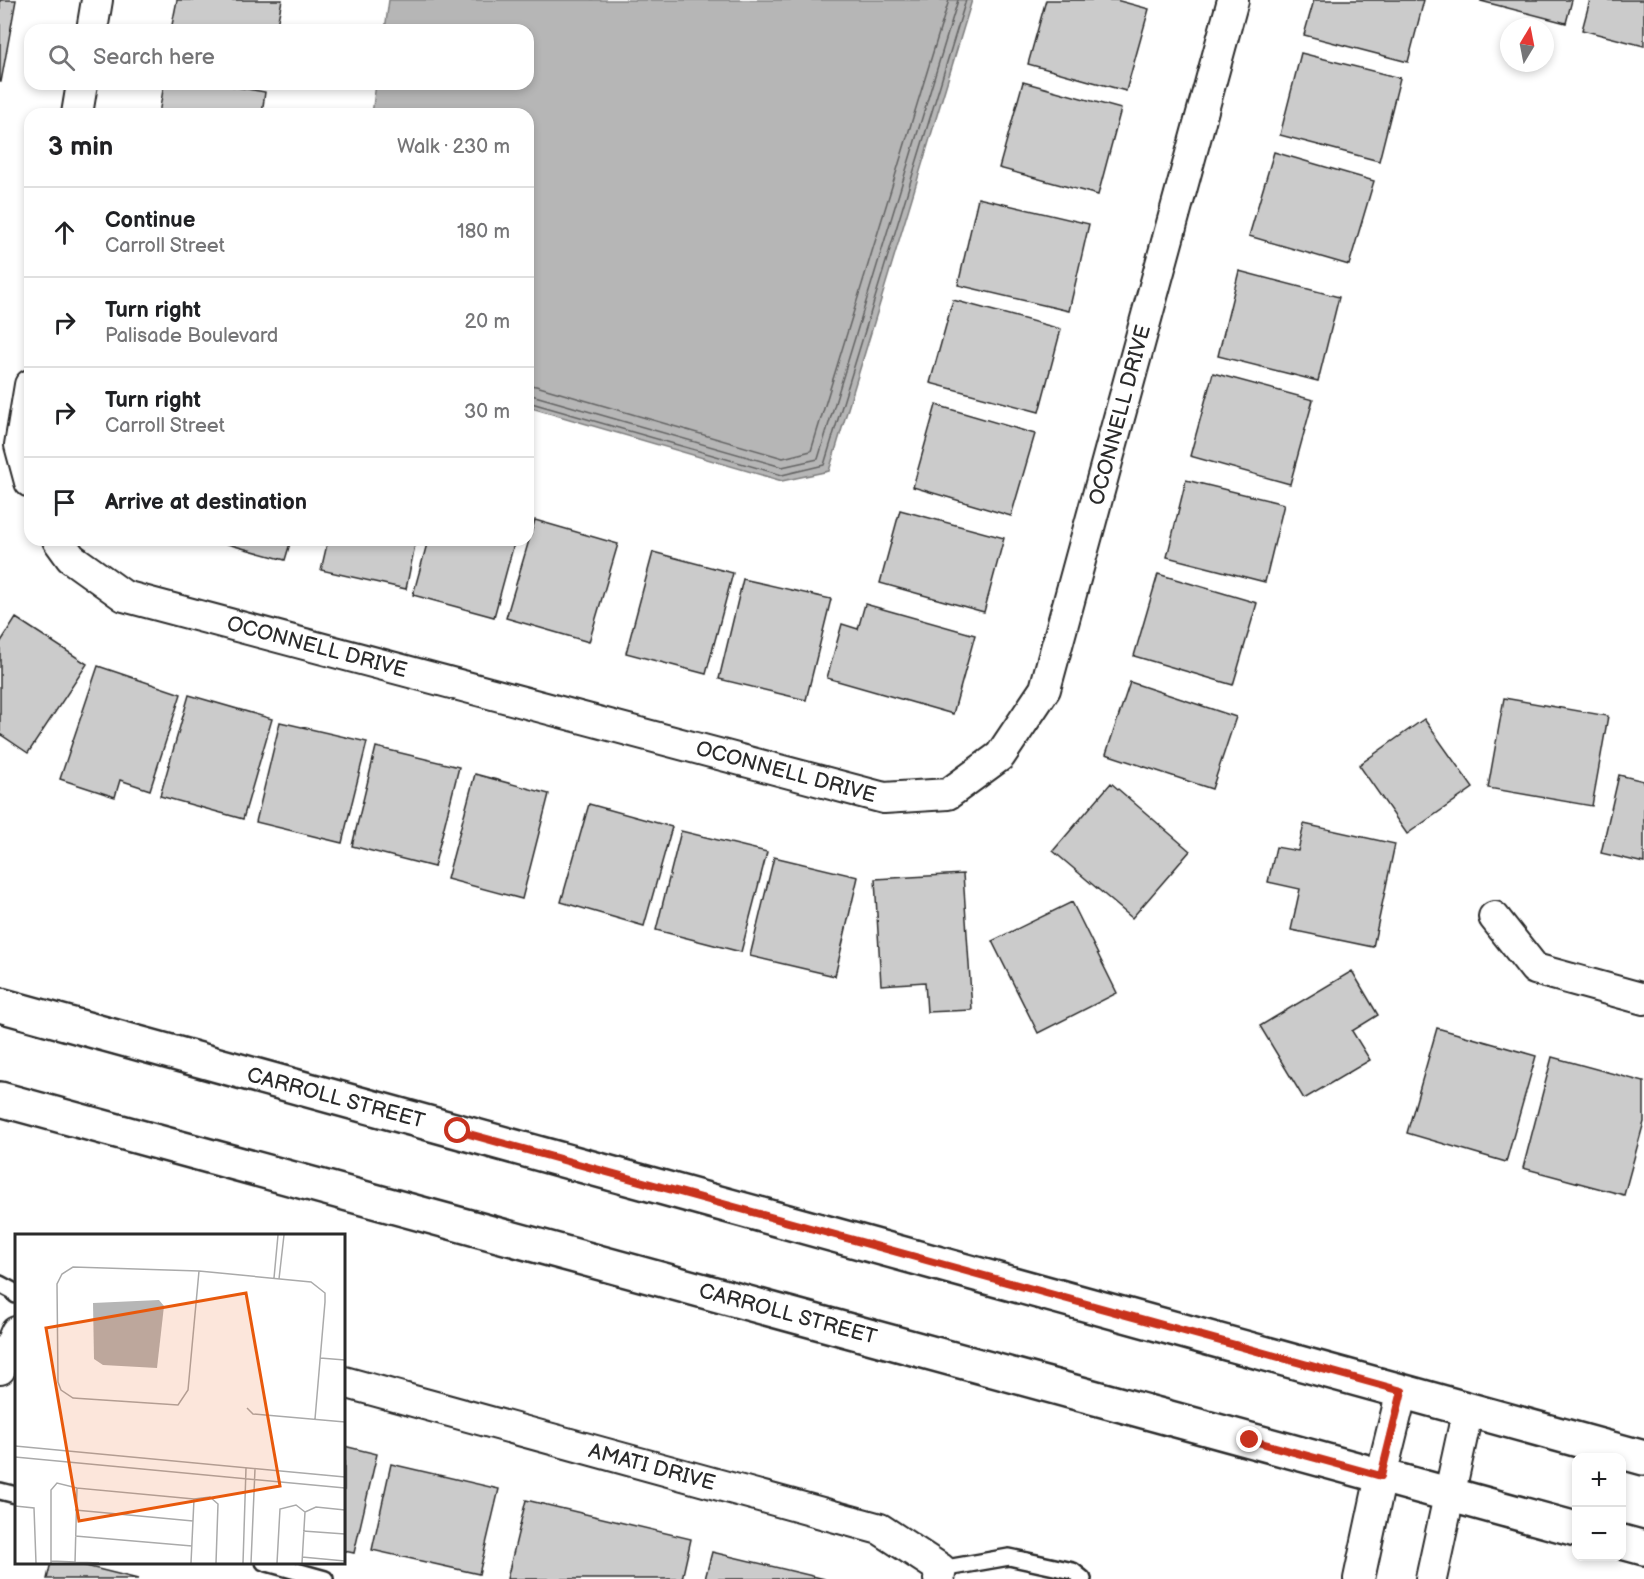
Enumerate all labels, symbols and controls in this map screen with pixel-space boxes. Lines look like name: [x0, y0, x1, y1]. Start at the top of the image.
north arrow: [1500, 18, 1554, 72]
search box: [24, 24, 534, 90]
icon: search: [45, 41, 78, 74]
text: Search here: [93, 44, 215, 71]
text: 3 min: [48, 132, 113, 163]
text: Walk · 230 m: [397, 135, 510, 159]
text: Continue: [105, 207, 195, 234]
icon: ahead: [48, 216, 81, 249]
text: 180 m: [457, 220, 510, 244]
text: Carroll Street: [105, 234, 225, 258]
text: Turn right: [105, 297, 201, 324]
icon: right: [48, 306, 81, 339]
text: 20 m: [465, 310, 510, 334]
street label: OCONNELL DRIVE: [1084, 322, 1156, 508]
text: Palisade Boulevard: [105, 324, 278, 348]
text: Turn right: [105, 387, 201, 414]
icon: right: [48, 396, 81, 429]
text: 30 m: [464, 400, 510, 424]
text: Carroll Street: [105, 414, 225, 438]
icon: arrive: [48, 486, 81, 519]
text: Arrive at destination: [105, 489, 307, 516]
street label: OCONNELL DRIVE: [224, 611, 410, 683]
street label: OCONNELL DRIVE: [693, 736, 879, 808]
street label: CARROLL STREET: [244, 1062, 428, 1134]
route start: [444, 1117, 470, 1143]
inset map: [15, 1234, 345, 1564]
street label: CARROLL STREET: [696, 1278, 880, 1350]
route end: [1236, 1426, 1262, 1452]
street label: AMATI DRIVE: [586, 1438, 718, 1496]
map controls: [1572, 1453, 1626, 1561]
button: +: [1572, 1453, 1626, 1507]
button: −: [1572, 1507, 1626, 1561]

